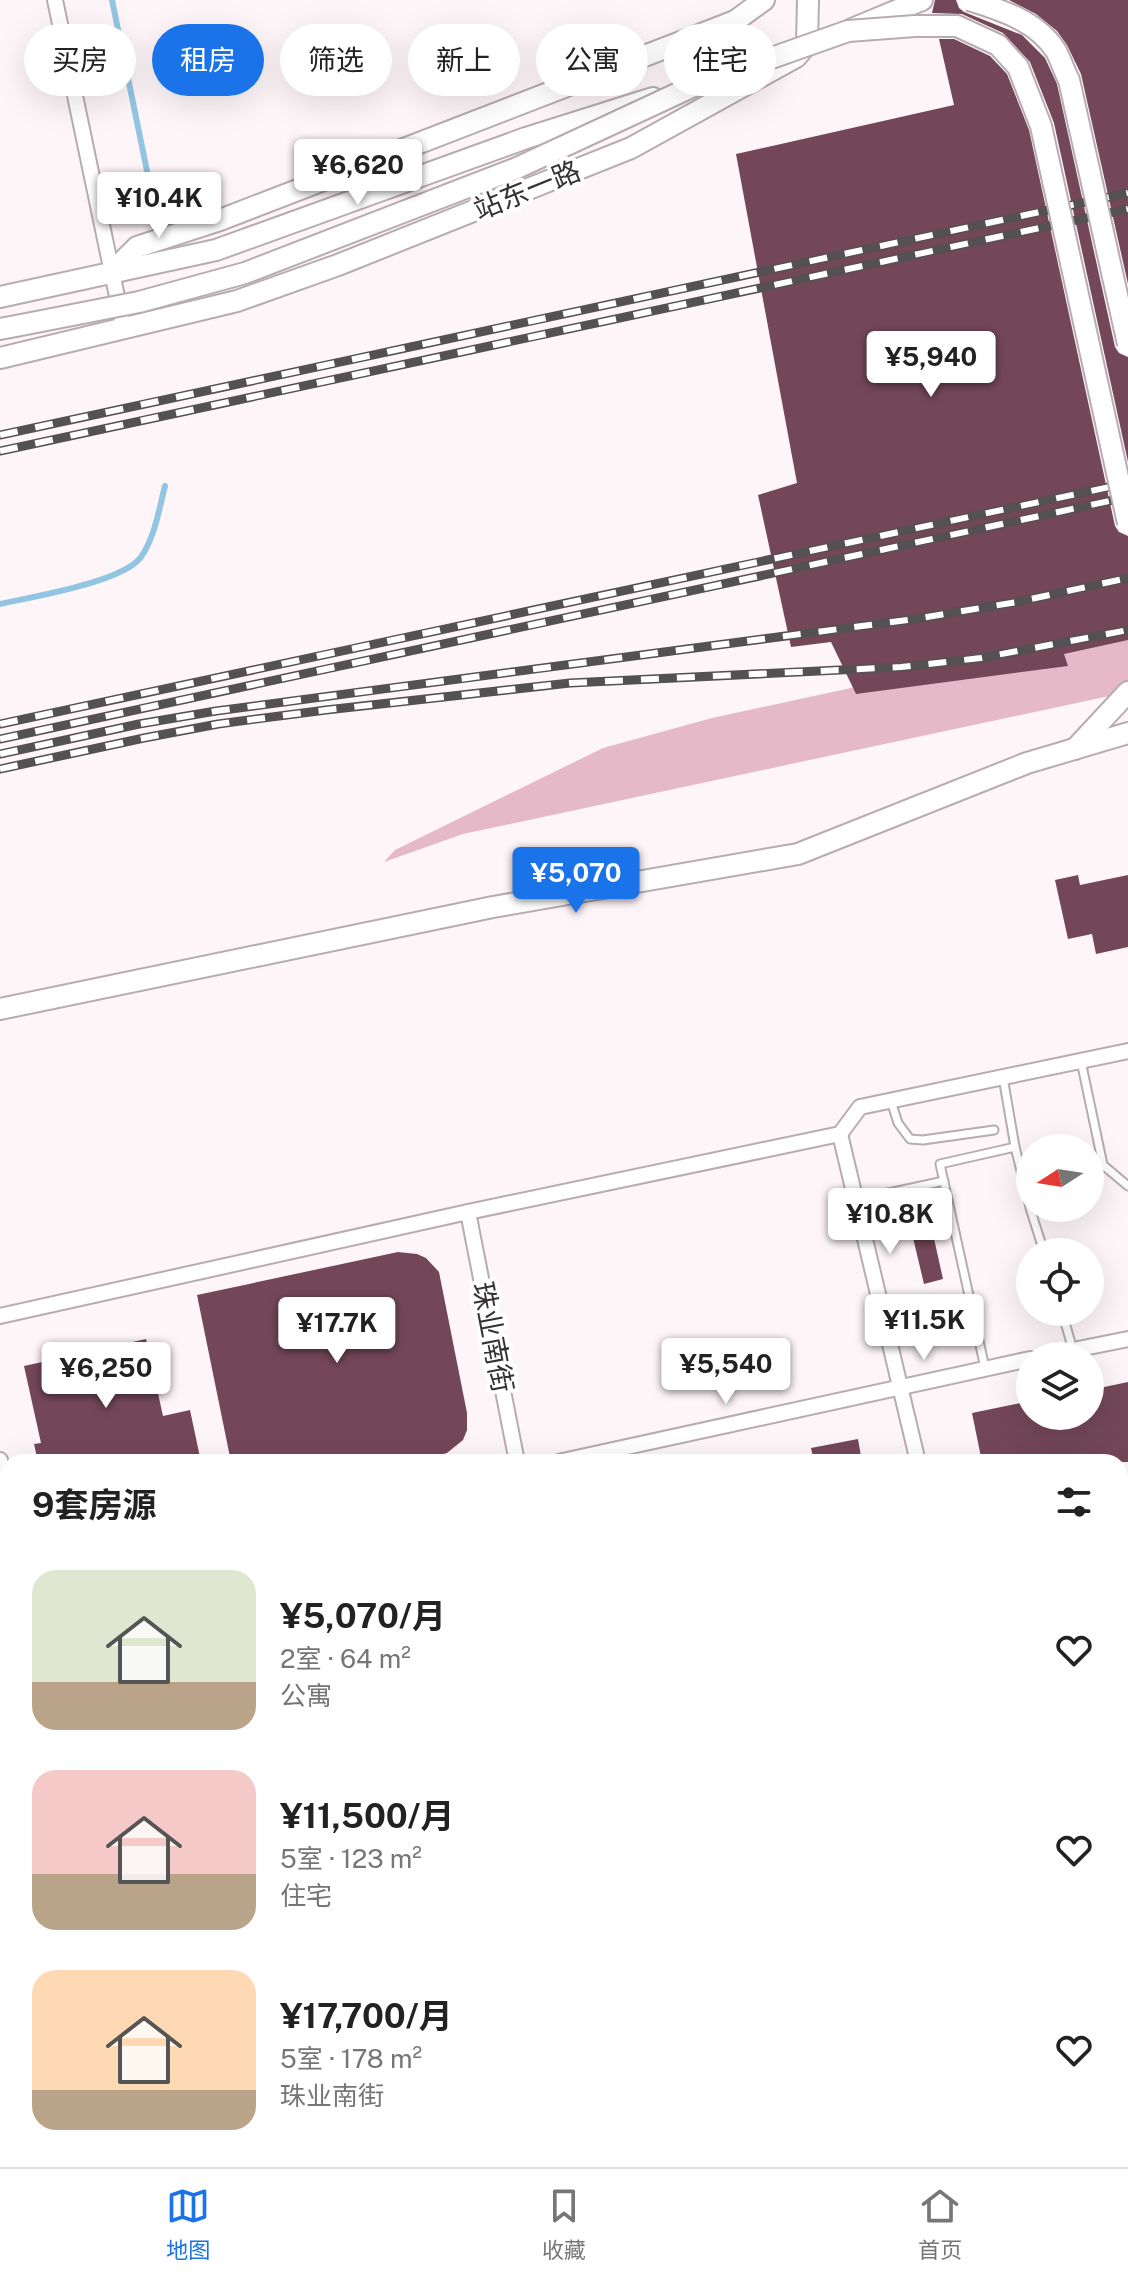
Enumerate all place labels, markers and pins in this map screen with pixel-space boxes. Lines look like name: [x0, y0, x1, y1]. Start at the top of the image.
pin: ¥6,620: [293, 139, 423, 207]
pin: ¥10.4K: [94, 172, 224, 240]
pin: ¥5,940: [866, 331, 996, 399]
pin: ¥5,070: [511, 847, 641, 915]
pin: ¥10.8K: [825, 1188, 955, 1256]
pin: ¥11.5K: [859, 1294, 989, 1362]
pin: ¥17.7K: [272, 1297, 402, 1365]
pin: ¥5,540: [661, 1338, 791, 1406]
pin: ¥6,250: [41, 1342, 171, 1410]

